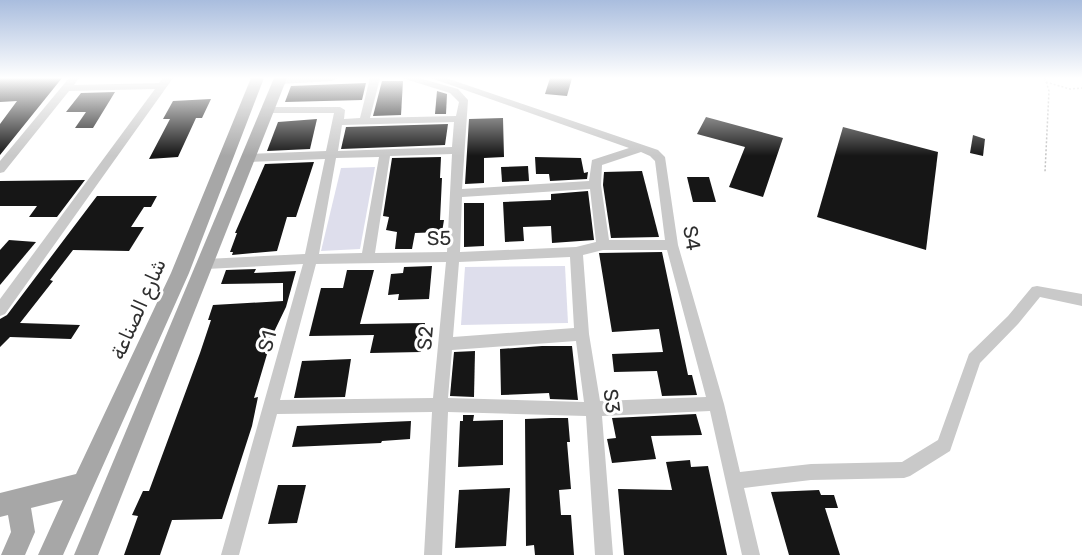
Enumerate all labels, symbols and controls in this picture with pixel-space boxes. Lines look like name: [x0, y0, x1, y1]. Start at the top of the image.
street label: S4: [678, 224, 706, 252]
street label: S5: [427, 226, 451, 250]
street label: شارع الصناعة: [105, 255, 173, 364]
street label: S2: [412, 325, 438, 351]
street label: S1: [253, 328, 281, 354]
street label: S3: [599, 387, 625, 415]

